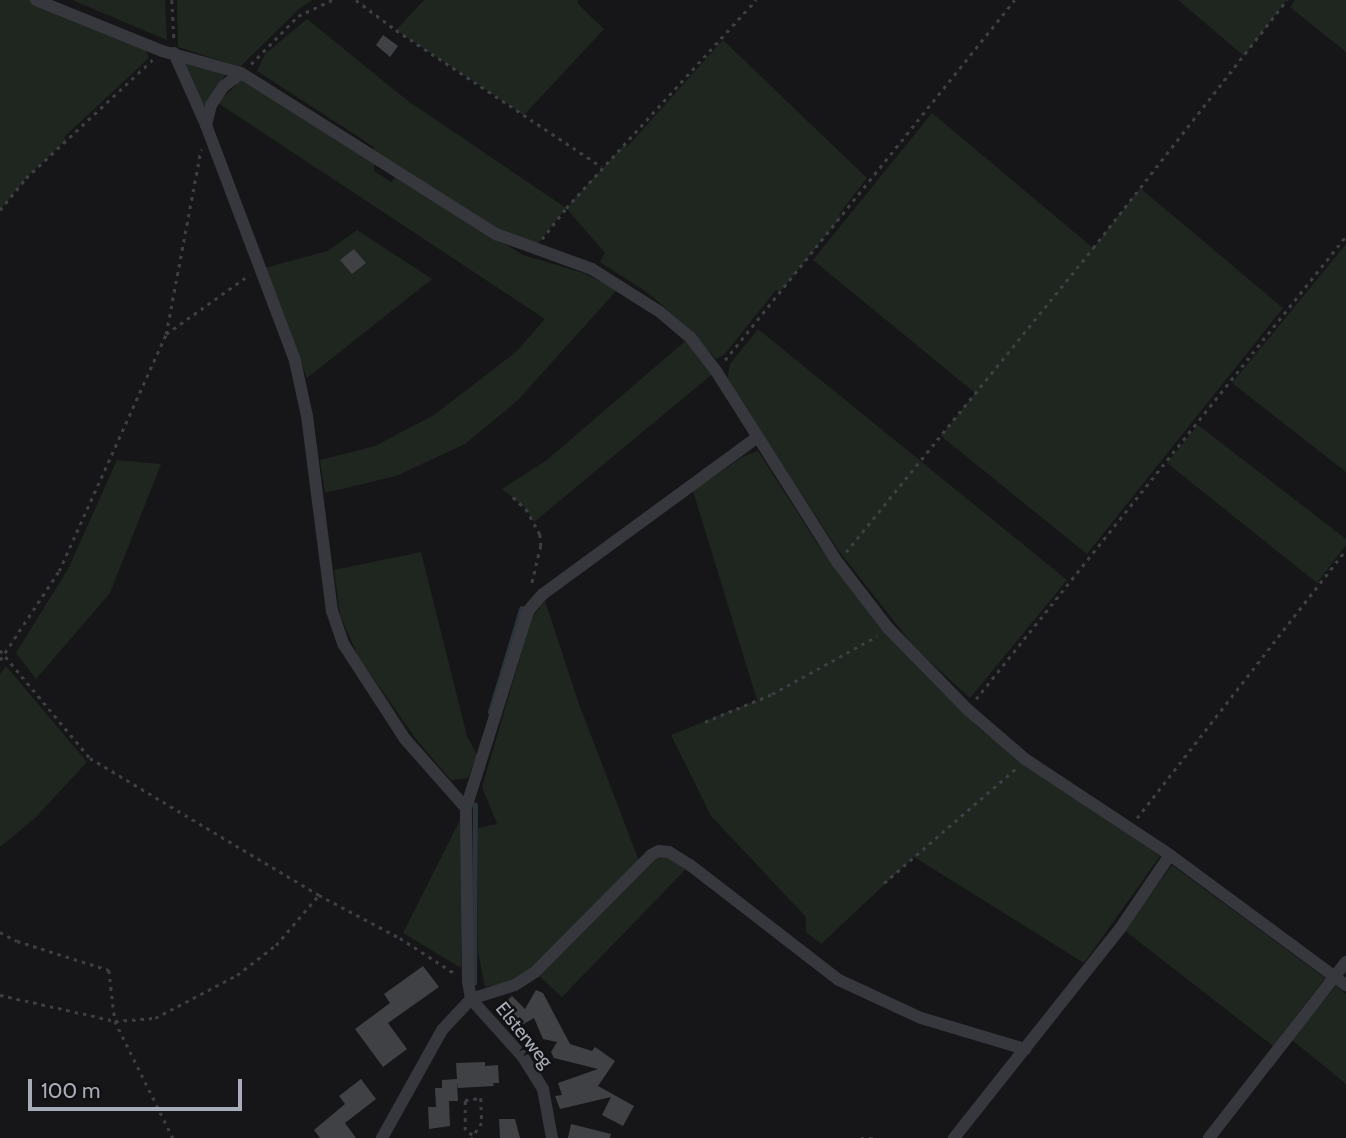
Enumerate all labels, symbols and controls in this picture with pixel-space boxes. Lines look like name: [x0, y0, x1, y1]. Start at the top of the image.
street label: Elsterweg: [491, 998, 557, 1072]
scale bar: [32, 1064, 245, 1108]
text: 100 m: [41, 1078, 100, 1103]

